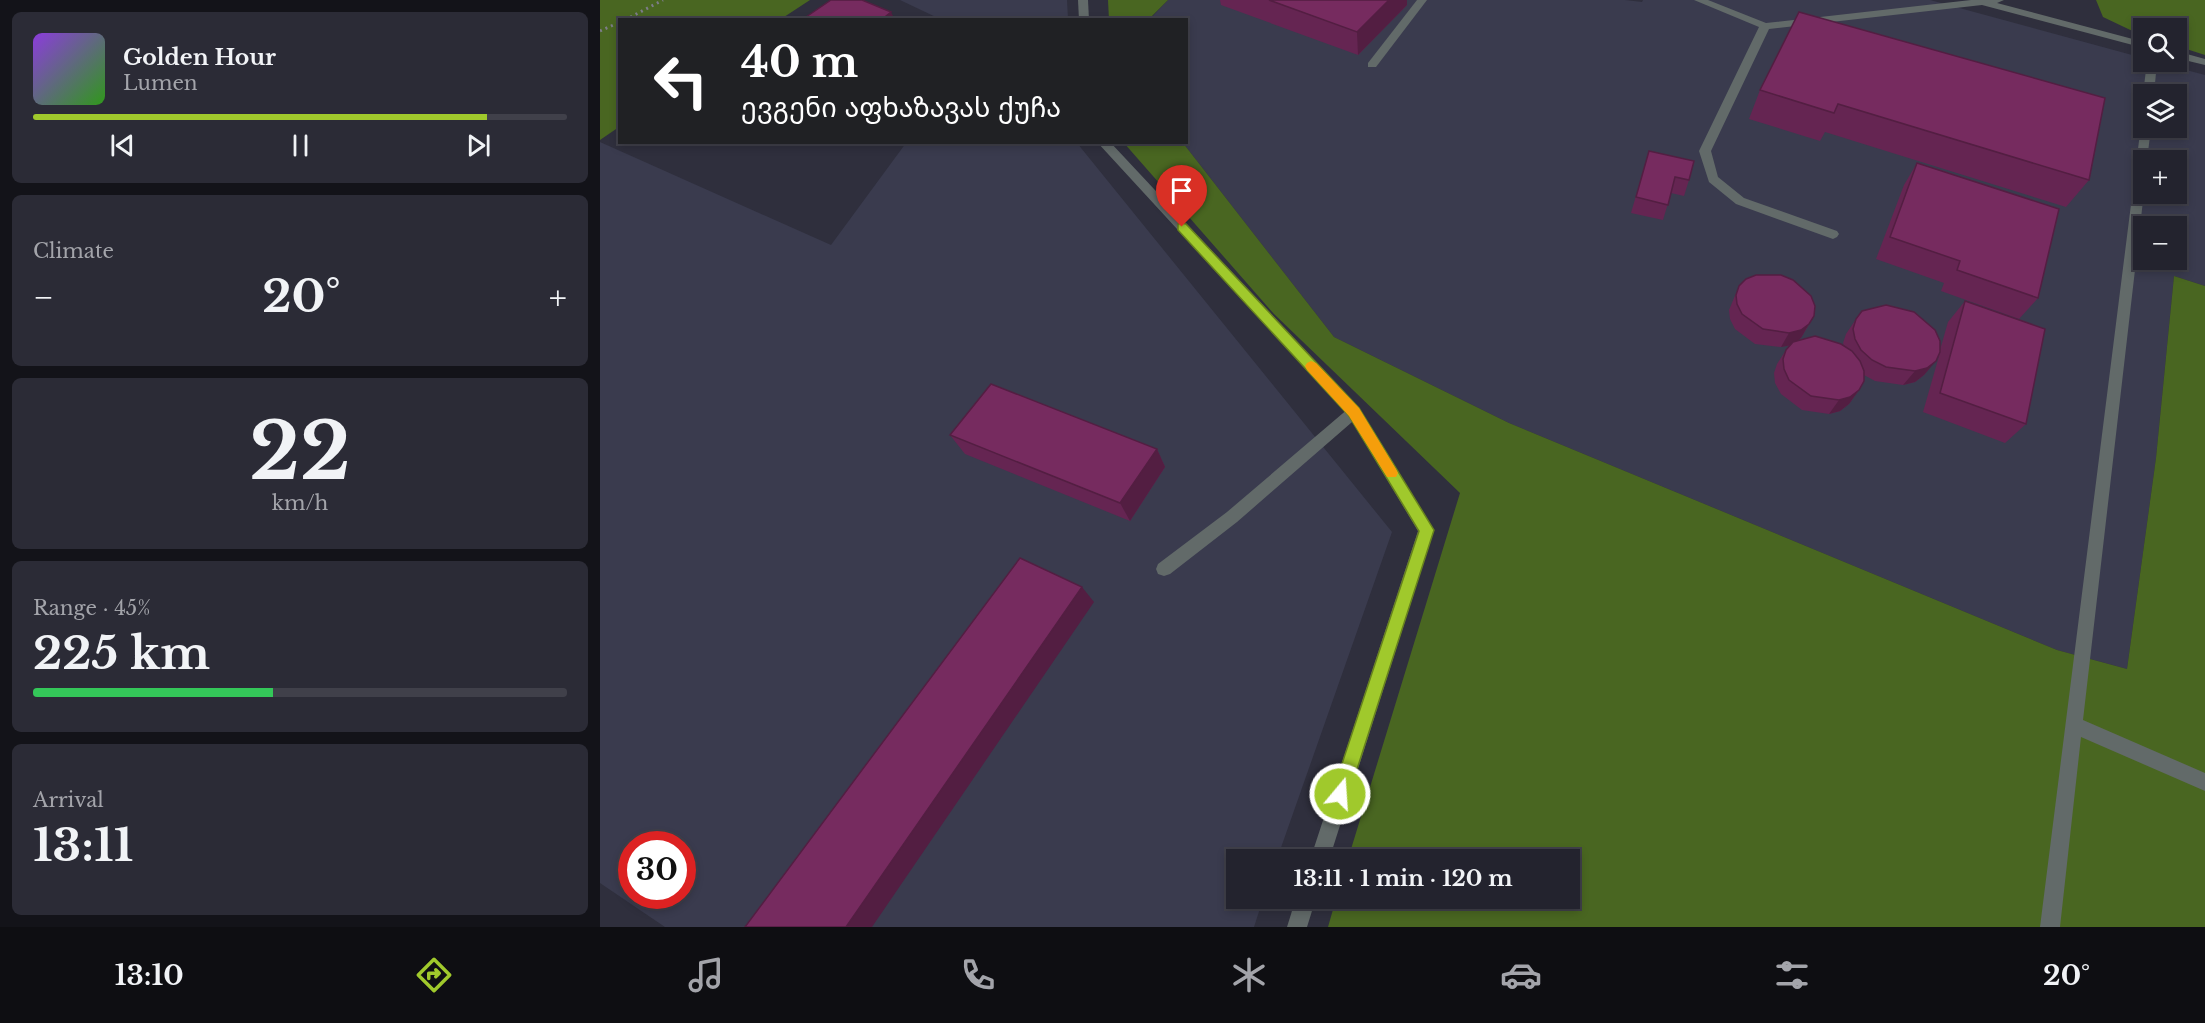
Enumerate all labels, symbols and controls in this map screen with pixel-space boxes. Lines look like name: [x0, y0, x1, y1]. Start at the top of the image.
map controls: [2133, 18, 2187, 270]
button: search: [2133, 18, 2187, 72]
text: 40 m: [741, 36, 858, 88]
icon: left: [642, 42, 720, 120]
text: Golden Hour: [123, 44, 276, 71]
text: Lumen: [123, 71, 198, 95]
button: layers: [2133, 84, 2187, 138]
text: ევგენი აფხაზავას ქუჩა: [741, 91, 1061, 124]
icon: previous: [106, 129, 139, 162]
icon: pause: [284, 129, 317, 162]
icon: next: [462, 129, 495, 162]
button: +: [2133, 150, 2187, 204]
pin: [1156, 165, 1207, 227]
icon: arrive: [1165, 174, 1198, 207]
button: −: [2133, 216, 2187, 270]
text: Climate: [33, 239, 114, 263]
text: 20°: [262, 268, 341, 324]
text: −: [33, 277, 54, 318]
text: +: [549, 277, 567, 318]
text: 22: [249, 403, 351, 500]
text: km/h: [272, 491, 328, 515]
text: Range · 45%: [33, 596, 151, 620]
text: 225 km: [33, 625, 210, 681]
position arrow: [1308, 762, 1372, 826]
text: Arrival: [33, 788, 104, 812]
text: 13:11: [33, 817, 133, 873]
speed limit sign: 30: [618, 831, 696, 909]
text: 13:11 · 1 min · 120 m: [1293, 865, 1513, 892]
icon: directions: [413, 954, 455, 996]
icon: music: [685, 954, 727, 996]
icon: phone: [957, 954, 999, 996]
icon: climate: [1228, 954, 1270, 996]
icon: car: [1500, 954, 1542, 996]
icon: filters: [1771, 954, 1813, 996]
text: 13:10: [115, 959, 184, 992]
text: 20°: [2043, 959, 2090, 992]

